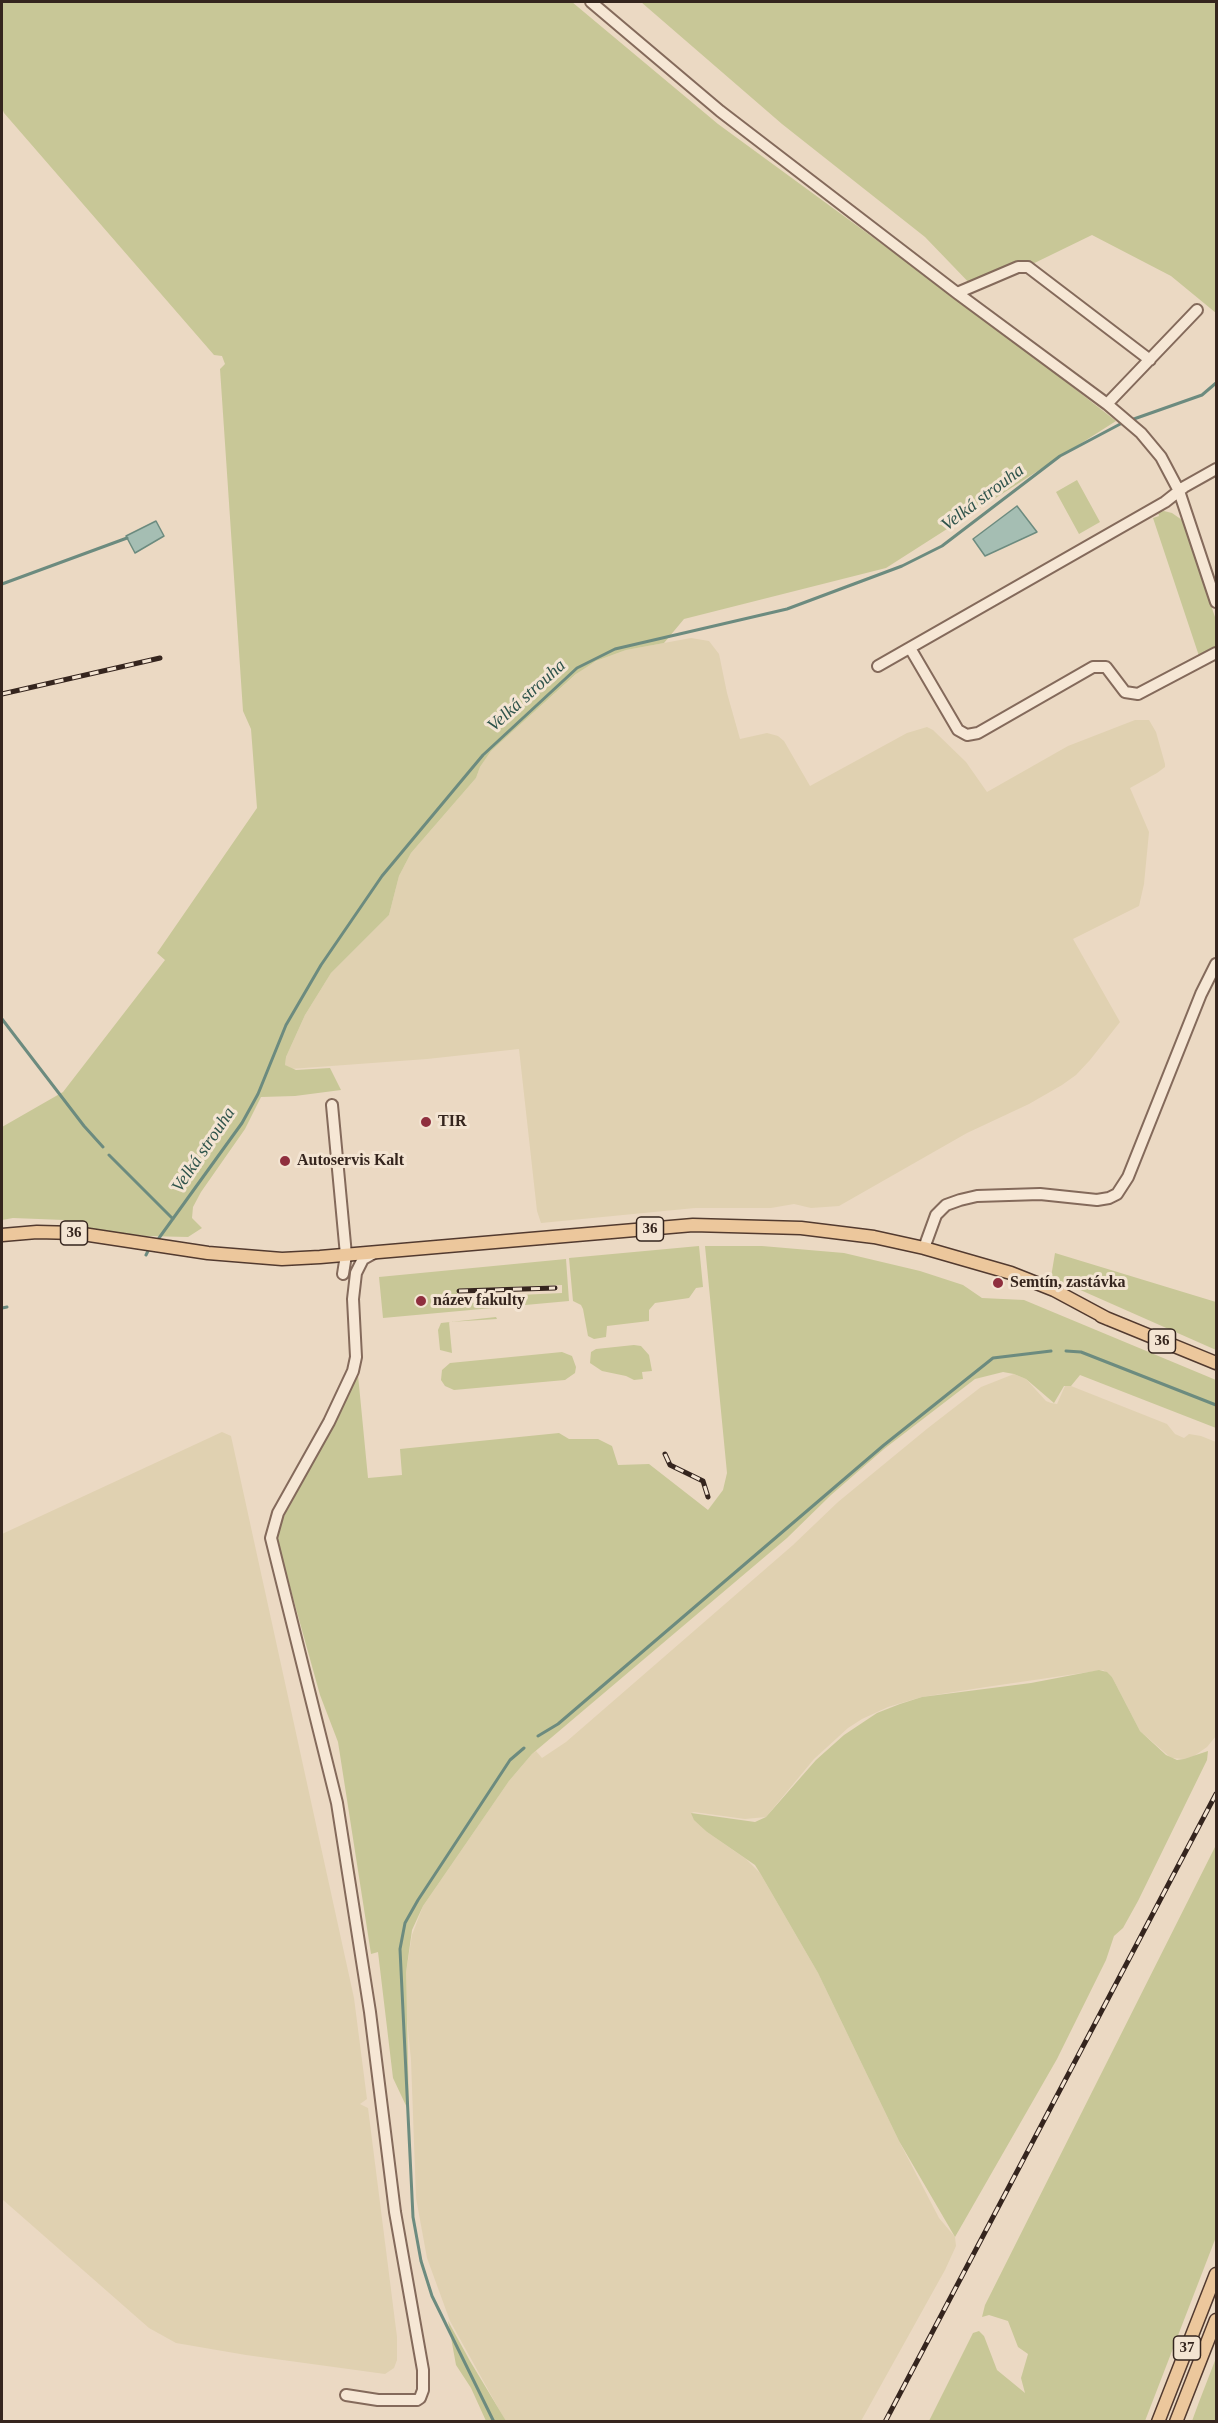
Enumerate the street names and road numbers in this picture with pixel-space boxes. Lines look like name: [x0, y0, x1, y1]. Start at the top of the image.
road number: 36: [636, 1217, 664, 1241]
road number: 36: [60, 1221, 88, 1245]
road number: 36: [1148, 1329, 1176, 1353]
road number: 37: [1174, 2336, 1200, 2360]

